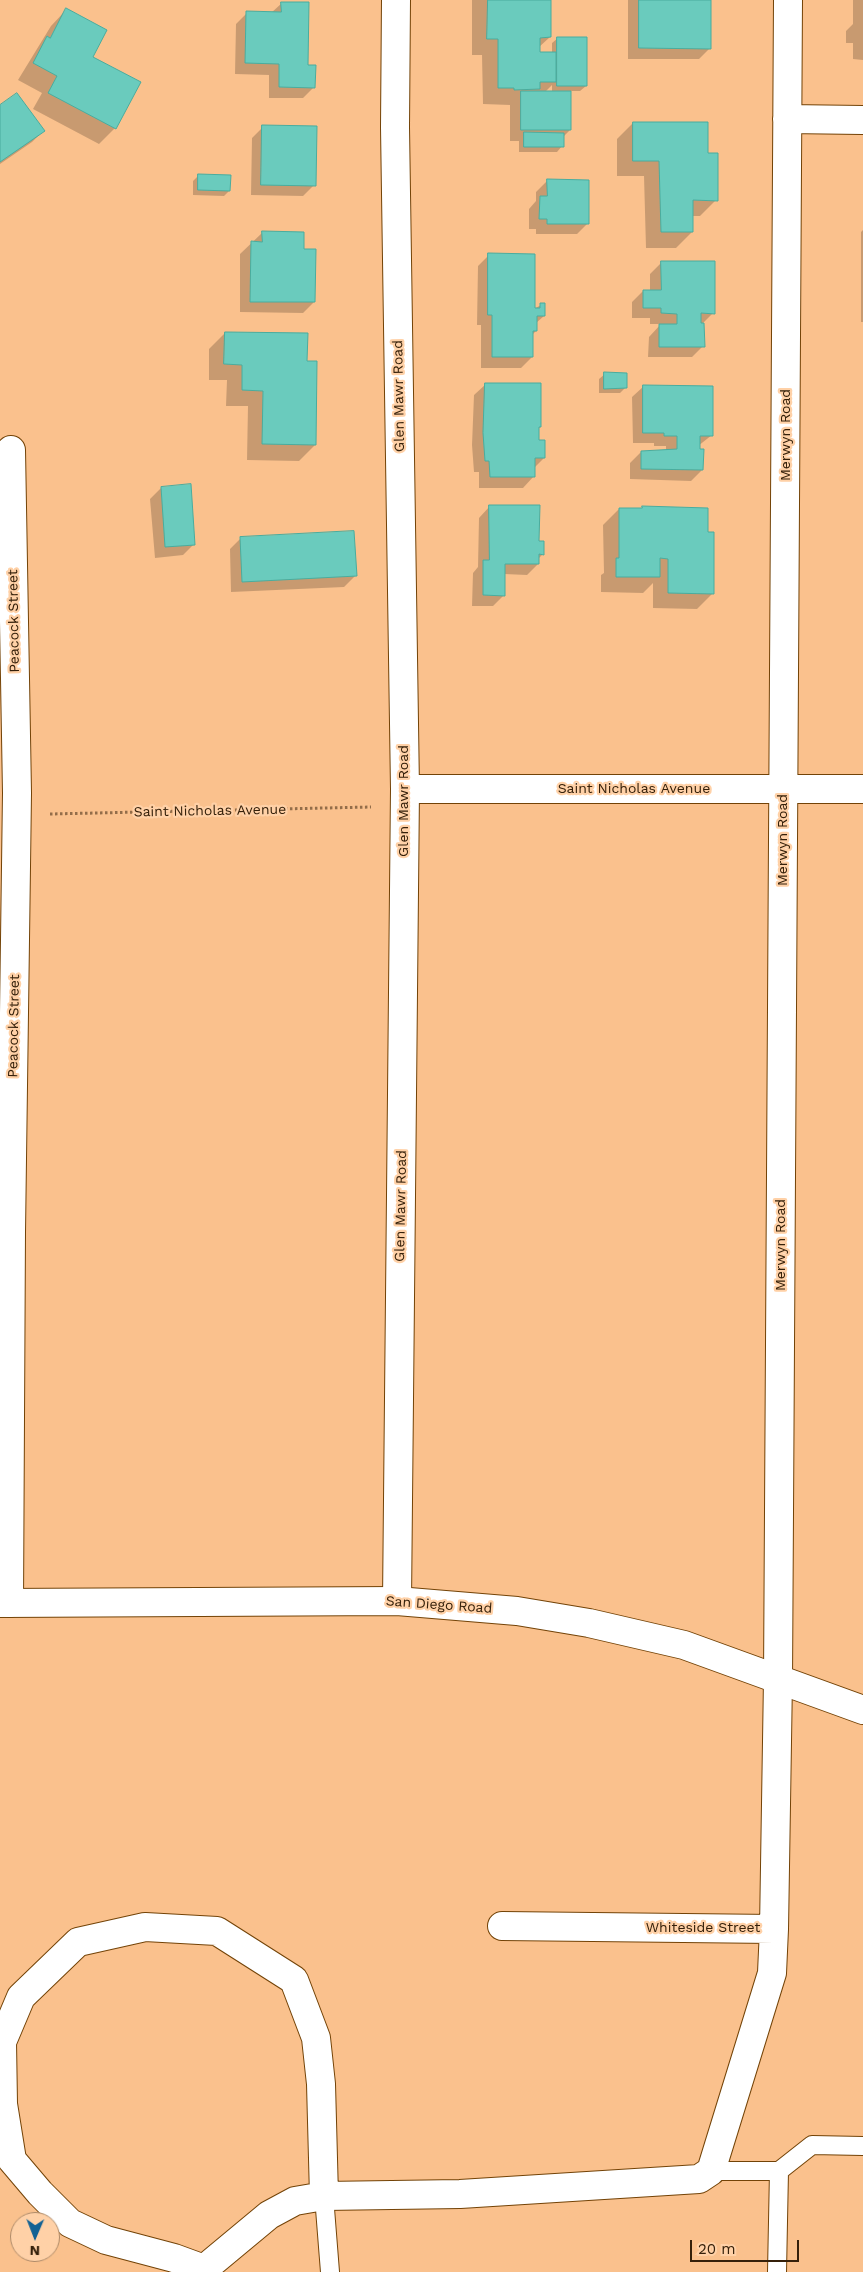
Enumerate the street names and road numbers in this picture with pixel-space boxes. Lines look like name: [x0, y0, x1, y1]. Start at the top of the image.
street label: Glen Mawr Road: [390, 340, 408, 452]
street label: Merwyn Road: [778, 389, 794, 481]
street label: Peacock Street: [5, 569, 23, 673]
street label: Glen Mawr Road: [396, 745, 412, 857]
street label: Saint Nicholas Avenue: [558, 781, 710, 797]
street label: Merwyn Road: [775, 794, 791, 886]
street label: Saint Nicholas Avenue: [134, 801, 286, 821]
street label: Peacock Street: [5, 974, 23, 1078]
street label: Glen Mawr Road: [392, 1150, 410, 1262]
street label: Merwyn Road: [773, 1199, 789, 1291]
street label: San Diego Road: [385, 1593, 493, 1617]
street label: Whiteside Street: [646, 1920, 760, 1936]

